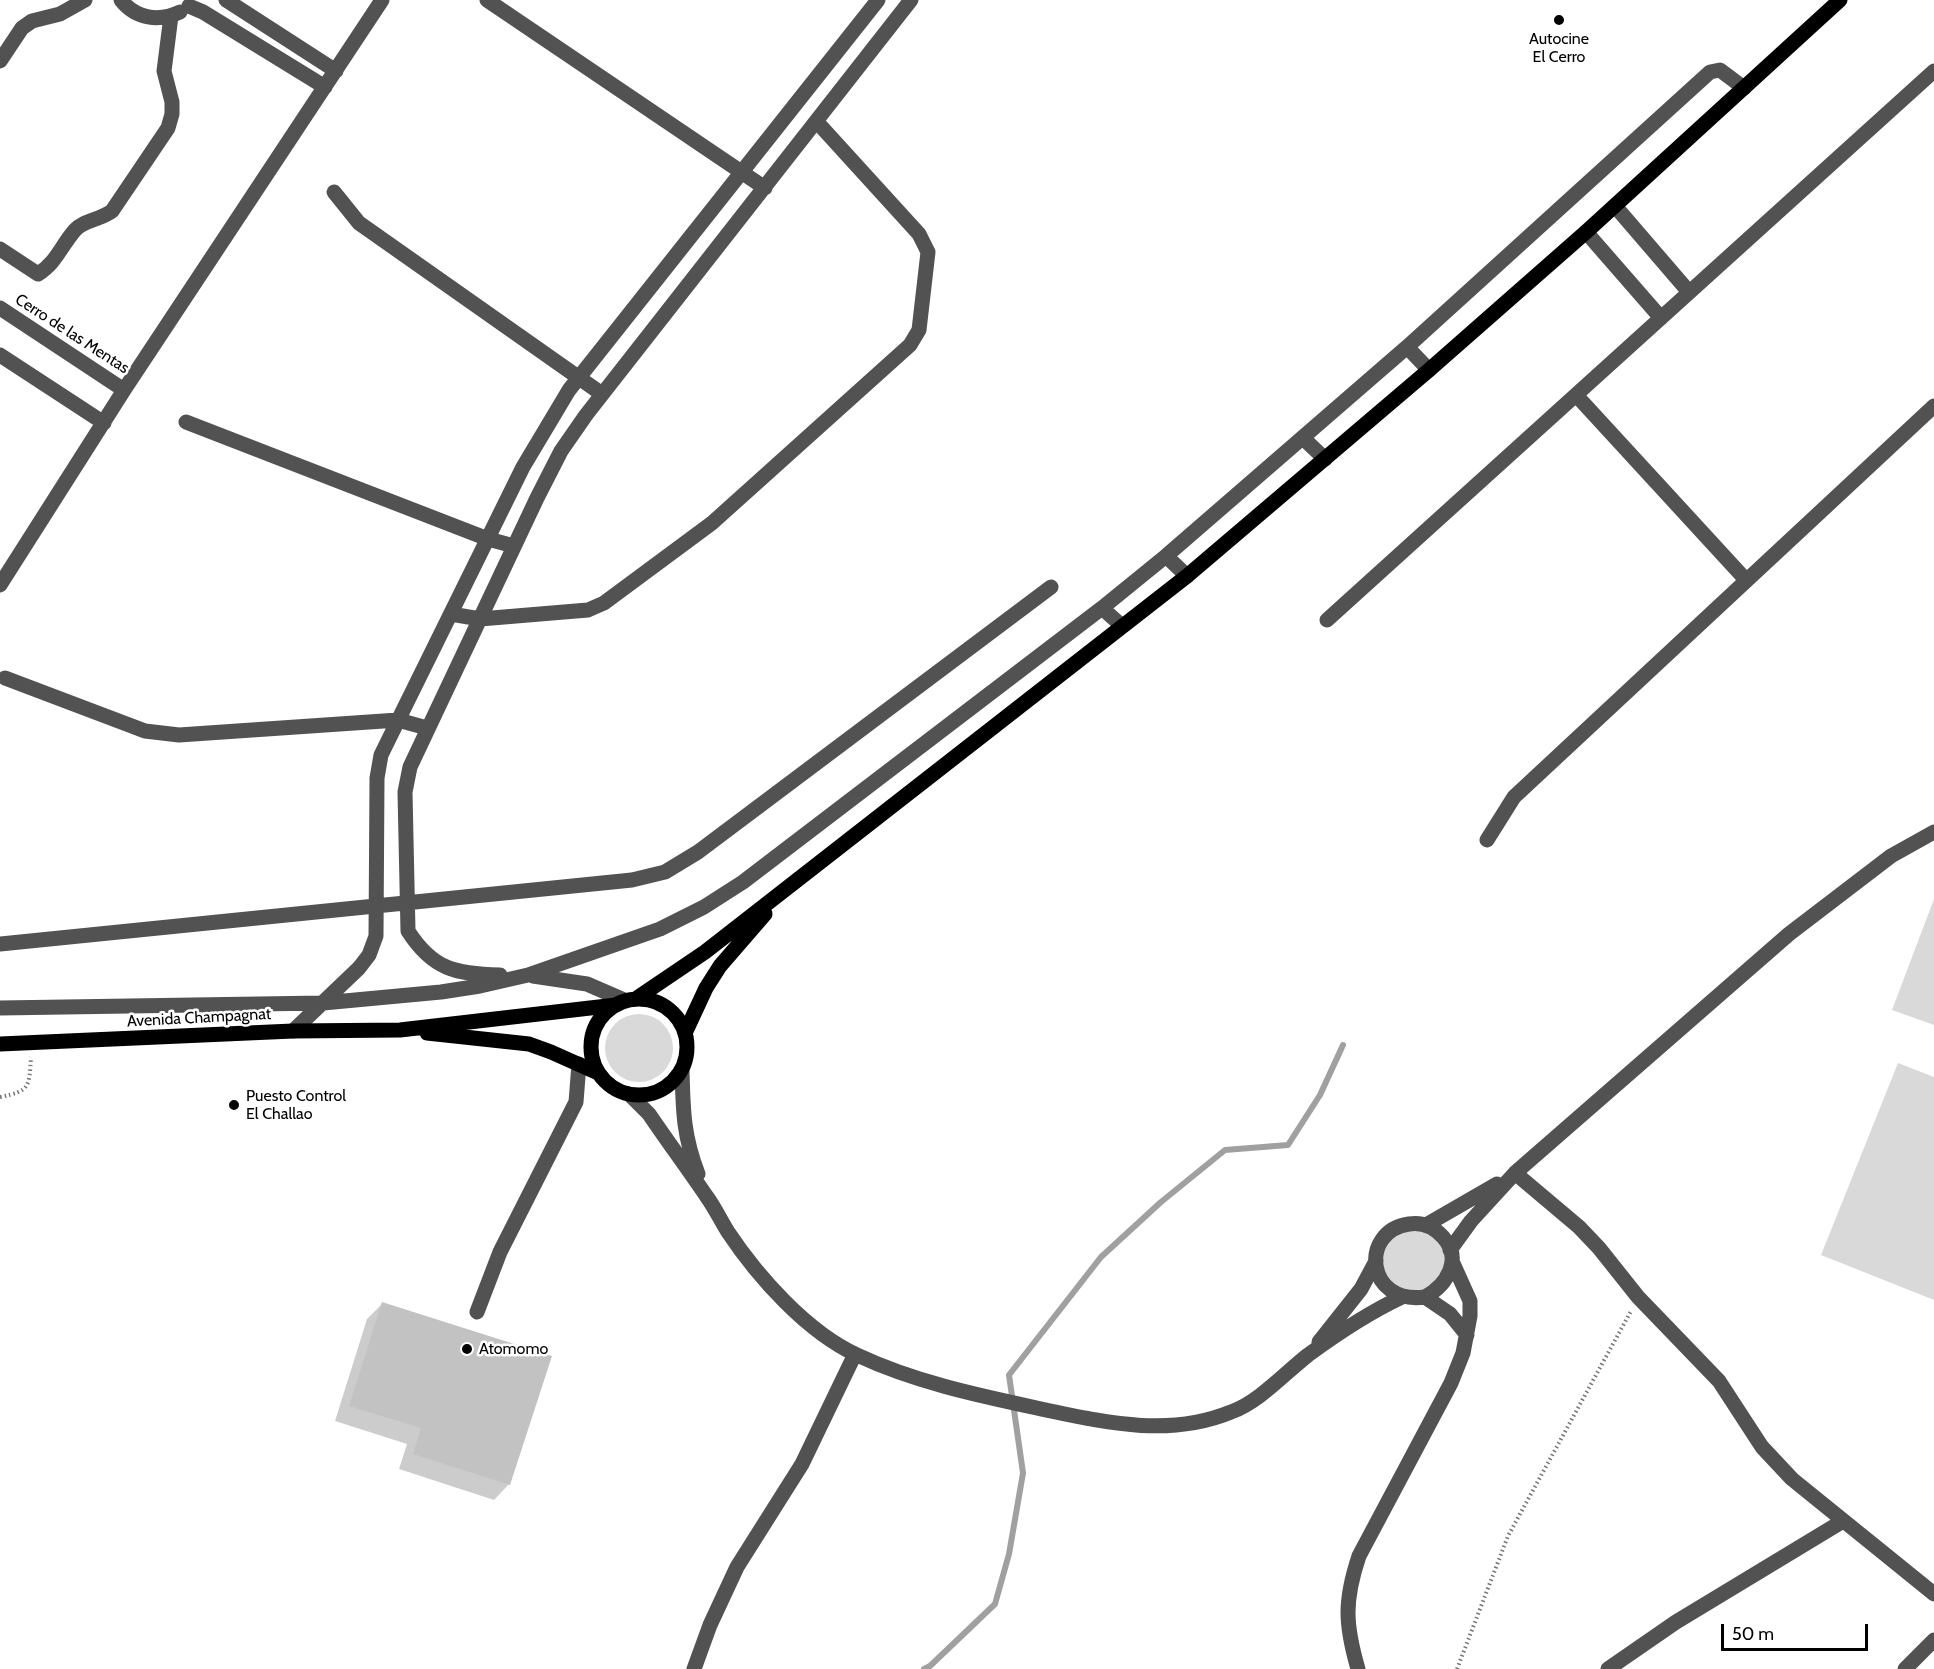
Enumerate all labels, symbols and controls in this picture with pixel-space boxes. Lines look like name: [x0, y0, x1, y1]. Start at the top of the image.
marker: Autocine El Cerro: [1552, 13, 1566, 27]
place label: Autocine El Cerro: [1529, 29, 1589, 67]
street label: Cerro de las Mentas: [11, 290, 133, 378]
street label: Avenida Champagnat: [126, 1005, 272, 1031]
place label: Puesto Control El Challao: [246, 1086, 346, 1124]
marker: Puesto Control El Challao: [227, 1098, 241, 1112]
place label: Atomomo: [479, 1339, 548, 1359]
marker: Atomomo: [460, 1342, 474, 1356]
scale bar: [1724, 1612, 1871, 1650]
text: 50 m: [1732, 1623, 1774, 1645]

